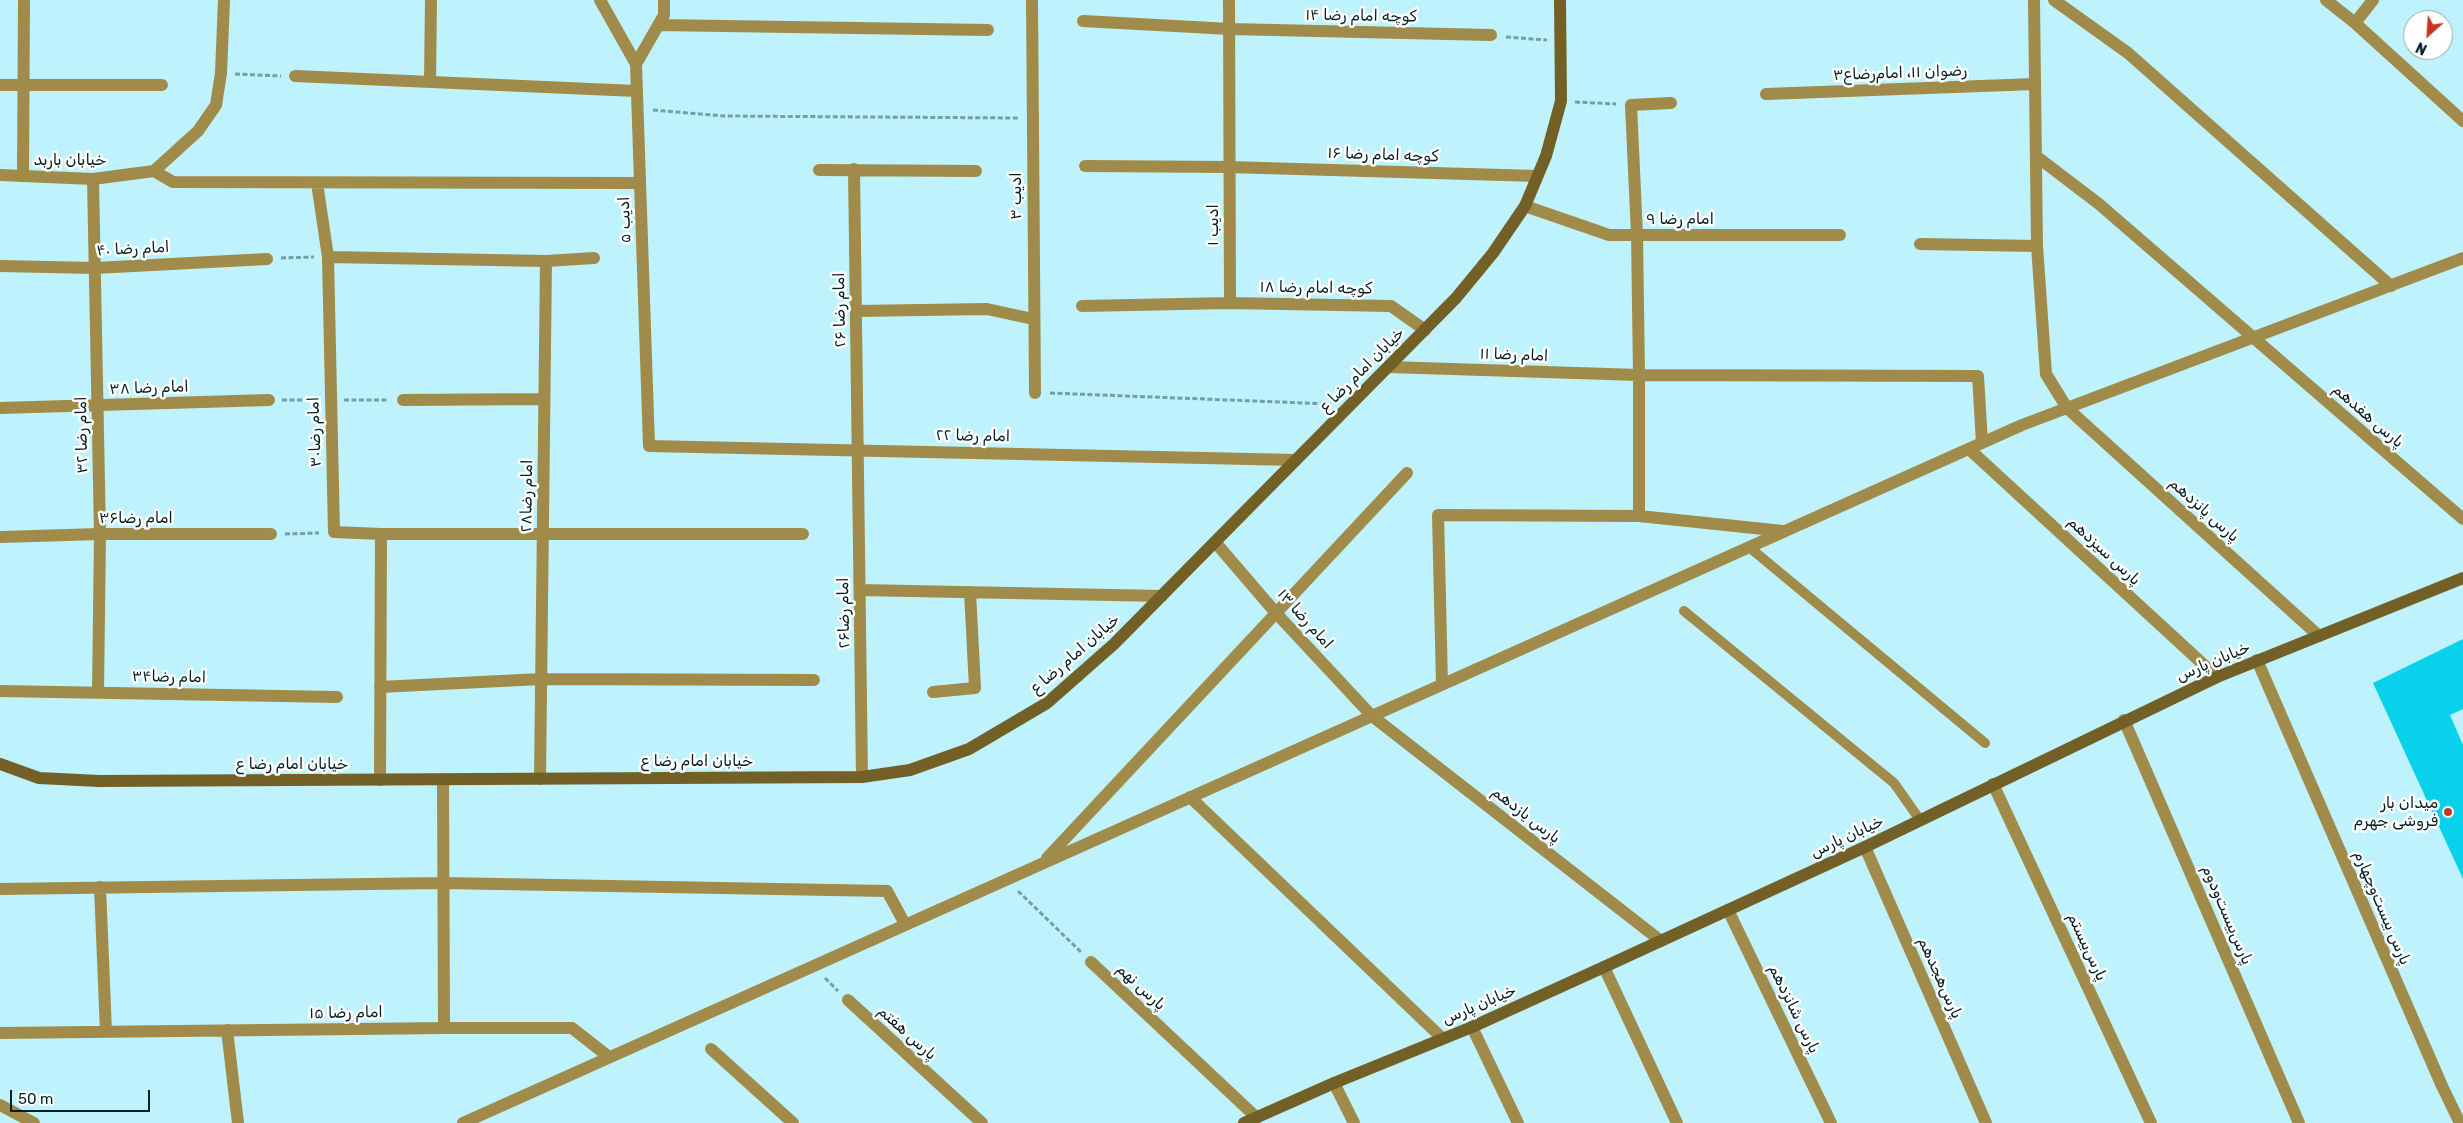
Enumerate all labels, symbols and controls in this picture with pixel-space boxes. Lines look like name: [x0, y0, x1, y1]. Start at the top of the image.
street label: کوچه امام رضا ۱۴: [1305, 5, 1417, 27]
north arrow: [2403, 10, 2453, 60]
text: N: [2413, 38, 2430, 58]
street label: رضوان ۱۱، امام‌رضا‌ع‌۳: [1833, 61, 1967, 85]
street label: کوچه امام رضا ۱۶: [1327, 143, 1439, 167]
street label: خیابان باربد: [34, 150, 106, 170]
street label: ادیب ۳: [1006, 172, 1026, 220]
street label: ادیب ۵: [615, 196, 635, 244]
street label: ادیب ۱: [1203, 204, 1223, 246]
street label: امام رضا ۹: [1646, 209, 1714, 229]
street label: امام رضا ۴۰: [96, 238, 170, 260]
street label: امام رضا ۲۶: [830, 272, 850, 348]
street label: کوچه امام رضا ۱۸: [1259, 277, 1373, 299]
street label: خیابان امام رضا ع: [1315, 323, 1409, 417]
street label: امام رضا ۱۱: [1479, 344, 1549, 366]
street label: امام رضا ۳۸: [109, 377, 189, 399]
street label: پارس‌ هفدهم: [2328, 380, 2408, 452]
street label: امام رضا ۳۲: [72, 396, 92, 474]
street label: امام رضا۳۰: [304, 397, 326, 467]
street label: امام رضا ۲۲: [936, 426, 1010, 446]
street label: امام رضا۲۸: [517, 459, 537, 533]
street label: پارس‌ پانزدهم: [2165, 474, 2243, 546]
street label: امام رضا۳۶: [99, 508, 173, 528]
street label: پارس‌ سیزدهم: [2064, 512, 2144, 590]
street label: امام رضا۲۶: [834, 577, 854, 649]
street label: امام رضا ۱۳: [1273, 585, 1337, 653]
street label: خیابان امام رضا ع: [1026, 610, 1124, 698]
street label: خیابان پارس: [2173, 638, 2253, 686]
street label: امام رضا۳۴: [132, 667, 206, 687]
street label: خیابان امام رضا ع: [641, 751, 753, 771]
street label: خیابان امام رضا ع: [236, 754, 348, 774]
street label: پارس‌‌ یازدهم: [1488, 782, 1564, 848]
place label: میدان بار فروشی جهرم: [2354, 793, 2438, 831]
marker: میدان بار فروشی جهرم: [2442, 806, 2454, 818]
street label: خیابان پارس: [1807, 812, 1887, 862]
street label: پارس بیست‌وچهارم: [2349, 848, 2415, 968]
street label: پارس‌بیست‌و‌دوم: [2197, 862, 2257, 968]
street label: پارس‌بیستم: [2063, 910, 2111, 984]
street label: پارس‌‌هجدهم: [1913, 934, 1967, 1022]
street label: پارس‌‌ نهم: [1112, 959, 1170, 1015]
street label: پارس‌‌ شانزدهم: [1764, 961, 1824, 1057]
street label: خیابان پارس: [1439, 981, 1519, 1029]
street label: پارس‌‌ هفتم: [874, 1002, 940, 1064]
street label: ۱۵ امام رضا: [309, 1003, 383, 1023]
scale bar: [12, 1080, 152, 1112]
text: 50 m: [18, 1090, 53, 1108]

